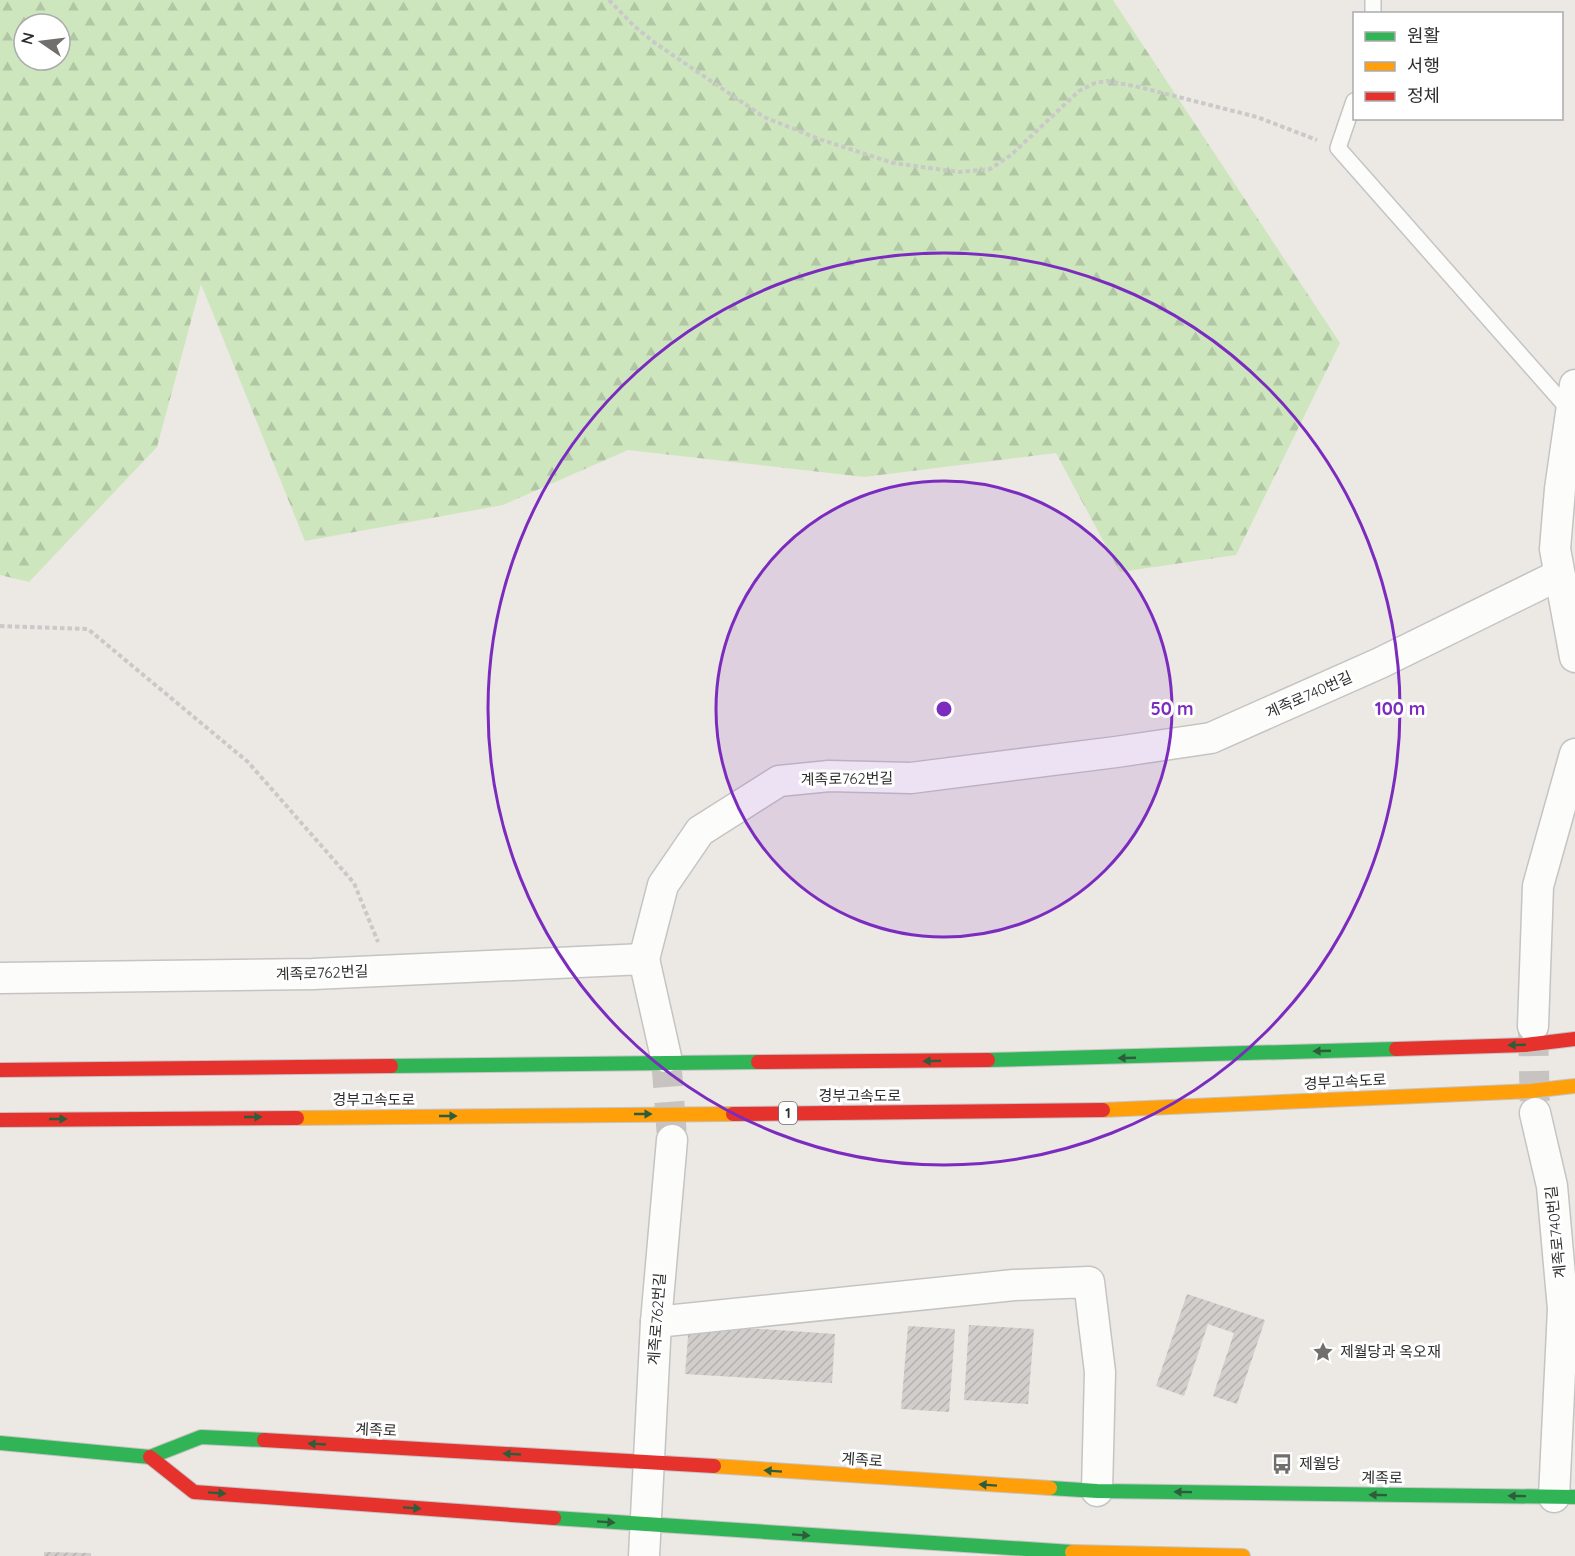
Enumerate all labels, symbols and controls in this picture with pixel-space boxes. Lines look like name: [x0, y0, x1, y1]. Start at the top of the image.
north arrow: [12, 12, 72, 72]
legend: [1353, 12, 1563, 120]
text: 원활: [1407, 24, 1440, 47]
text: N: [16, 30, 39, 46]
text: 서행: [1407, 54, 1440, 77]
text: 정체: [1407, 84, 1440, 107]
street label: 계족로740번길: [1262, 667, 1355, 722]
text: 50 m: [1150, 697, 1194, 720]
text: 100 m: [1375, 697, 1425, 720]
centre of rings: [934, 699, 954, 719]
street label: 계족로762번길: [801, 768, 893, 789]
street label: 계족로762번길: [275, 961, 369, 984]
one-way arrow: [1507, 1040, 1526, 1049]
one-way arrow: [1312, 1047, 1331, 1056]
one-way arrow: [1117, 1053, 1136, 1062]
one-way arrow: [923, 1056, 942, 1066]
street label: 경부고속도로: [1303, 1070, 1387, 1093]
street label: 경부고속도로: [819, 1086, 901, 1105]
street label: 경부고속도로: [333, 1090, 415, 1109]
road number: 1: [779, 1102, 797, 1124]
one-way arrow: [634, 1109, 653, 1119]
one-way arrow: [439, 1111, 458, 1121]
one-way arrow: [244, 1112, 263, 1122]
one-way arrow: [49, 1114, 68, 1124]
street label: 계족로740번길: [1541, 1185, 1570, 1279]
street label: 계족로762번길: [644, 1272, 669, 1366]
place icon: 제월당과 옥오재: [1311, 1340, 1335, 1364]
place label: 제월당과 옥오재: [1340, 1342, 1441, 1361]
street label: 계족로: [355, 1419, 397, 1440]
one-way arrow: [308, 1439, 327, 1448]
street label: 계족로: [841, 1449, 883, 1470]
one-way arrow: [503, 1450, 522, 1459]
bus stop icon: 제월당: [1270, 1452, 1294, 1476]
place label: 제월당: [1299, 1454, 1341, 1473]
one-way arrow: [763, 1466, 782, 1475]
street label: 계족로: [1361, 1468, 1403, 1487]
one-way arrow: [979, 1480, 998, 1489]
one-way arrow: [1174, 1488, 1193, 1497]
one-way arrow: [208, 1489, 227, 1498]
one-way arrow: [1369, 1490, 1388, 1499]
one-way arrow: [1507, 1491, 1526, 1501]
one-way arrow: [402, 1503, 421, 1512]
one-way arrow: [597, 1517, 616, 1526]
one-way arrow: [791, 1530, 810, 1539]

